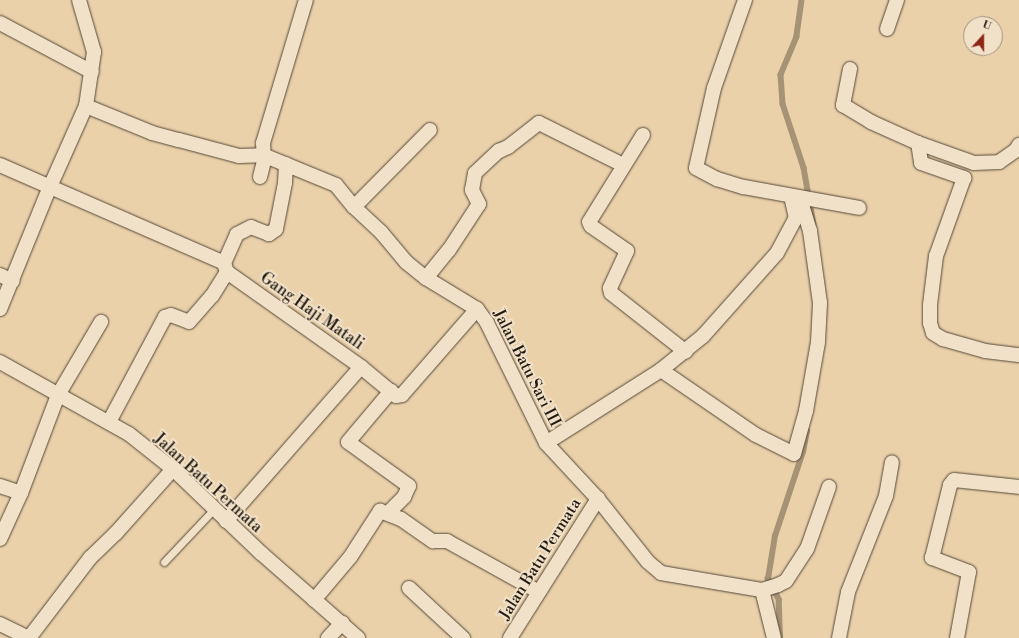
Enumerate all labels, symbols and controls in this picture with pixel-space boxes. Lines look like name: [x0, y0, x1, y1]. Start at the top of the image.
north arrow: [963, 16, 1003, 56]
text: U: [980, 18, 993, 34]
street label: Gang Haji Matali: [257, 268, 367, 354]
street label: Jalan Batu Sari III: [489, 306, 565, 430]
street label: Jalan Batu Permata: [150, 429, 266, 537]
street label: Jalan Batu Permata: [495, 495, 585, 623]

